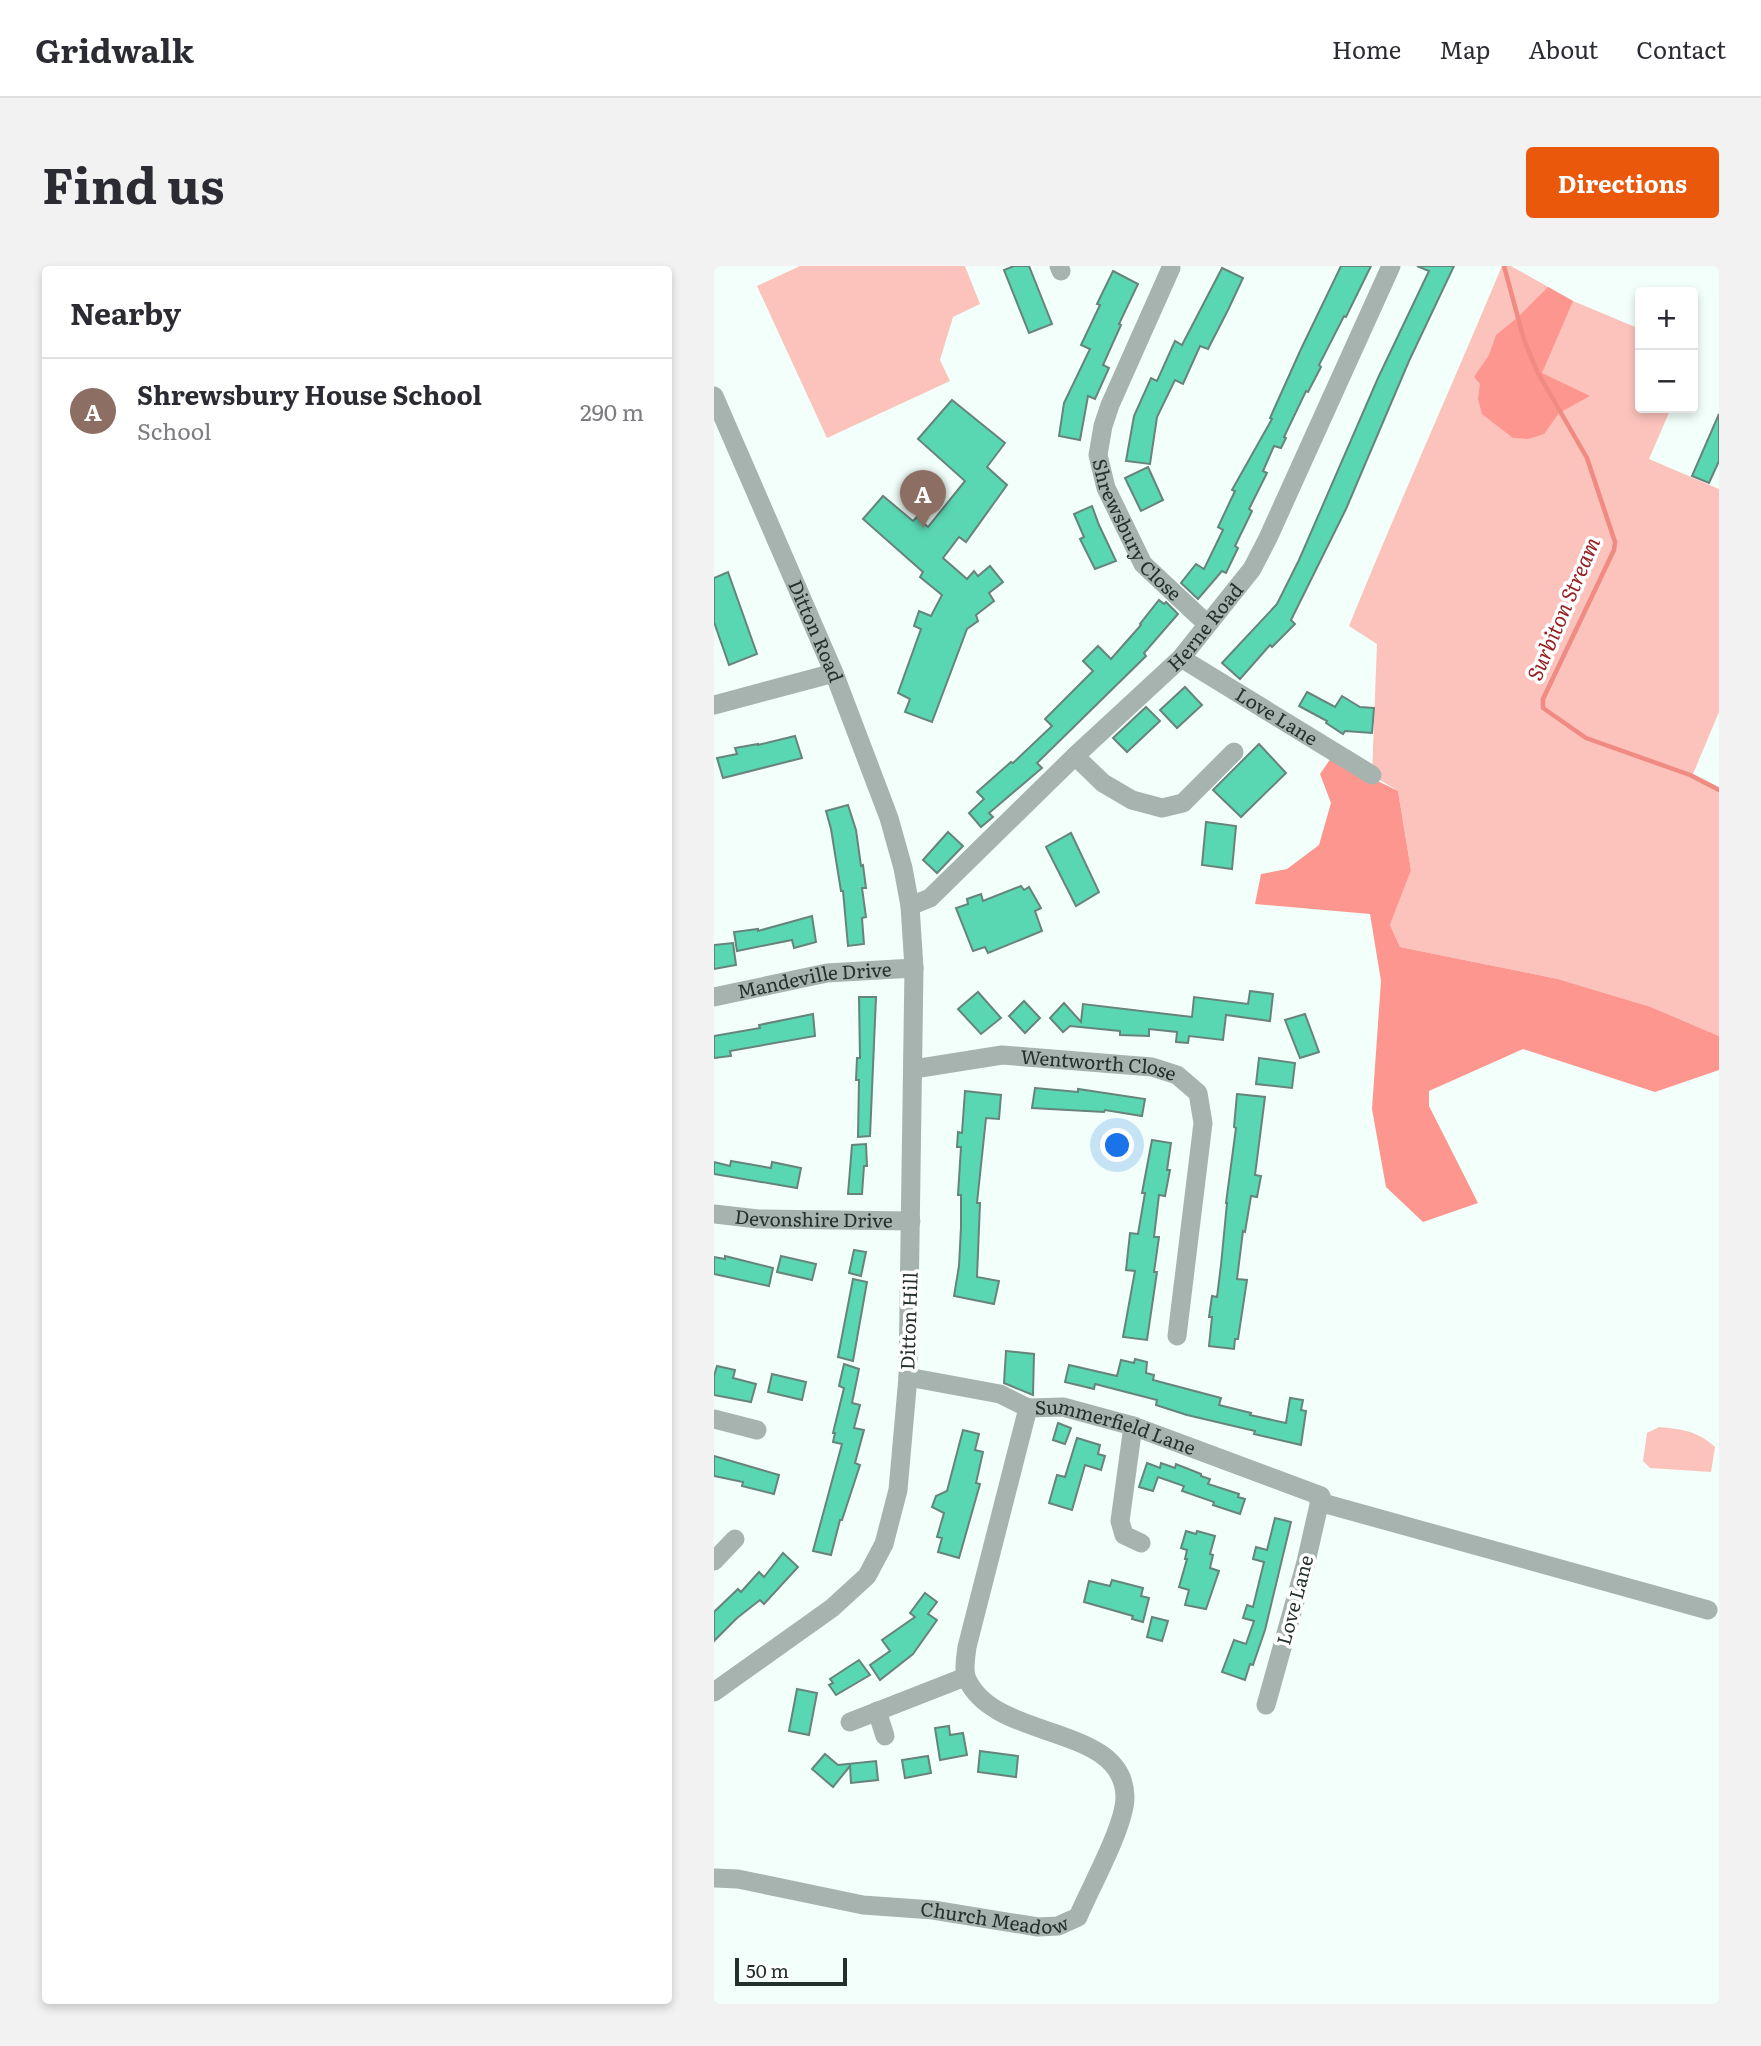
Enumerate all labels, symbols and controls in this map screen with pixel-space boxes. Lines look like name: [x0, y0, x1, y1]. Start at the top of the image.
text: Gridwalk: [35, 24, 194, 73]
text: Home: [1332, 31, 1401, 66]
text: Map: [1439, 31, 1490, 66]
text: About: [1528, 31, 1598, 66]
text: Contact: [1636, 31, 1726, 66]
text: Find us: [42, 146, 225, 219]
button: Directions: [1526, 147, 1719, 218]
map controls: [1635, 287, 1698, 413]
button: +: [1635, 287, 1698, 350]
text: Nearby: [70, 290, 181, 334]
button: −: [1635, 350, 1698, 413]
text: Shrewsbury House School: [137, 374, 482, 413]
text: A: [84, 394, 102, 428]
text: 290 m: [580, 394, 644, 428]
text: School: [137, 413, 211, 447]
street label: Shrewsbury Close: [1086, 456, 1189, 607]
pin: A: [900, 470, 946, 528]
water label: Surbiton Stream: [1518, 531, 1606, 685]
street label: Ditton Road: [782, 575, 851, 686]
street label: Herne Road: [1160, 576, 1249, 677]
street label: Love Lane: [1231, 680, 1324, 752]
street label: Mandeville Drive: [734, 954, 892, 1005]
street label: Wentworth Close: [1019, 1042, 1180, 1087]
your location: [1100, 1128, 1134, 1162]
street label: Devonshire Drive: [733, 1201, 893, 1234]
street label: Ditton Hill: [892, 1272, 924, 1370]
street label: Summerfield Lane: [1034, 1391, 1200, 1461]
street label: Love Lane: [1269, 1552, 1319, 1648]
street label: Church Meadow: [920, 1894, 1073, 1940]
scale bar: [735, 1955, 847, 1987]
text: 50 m: [746, 1956, 789, 1984]

